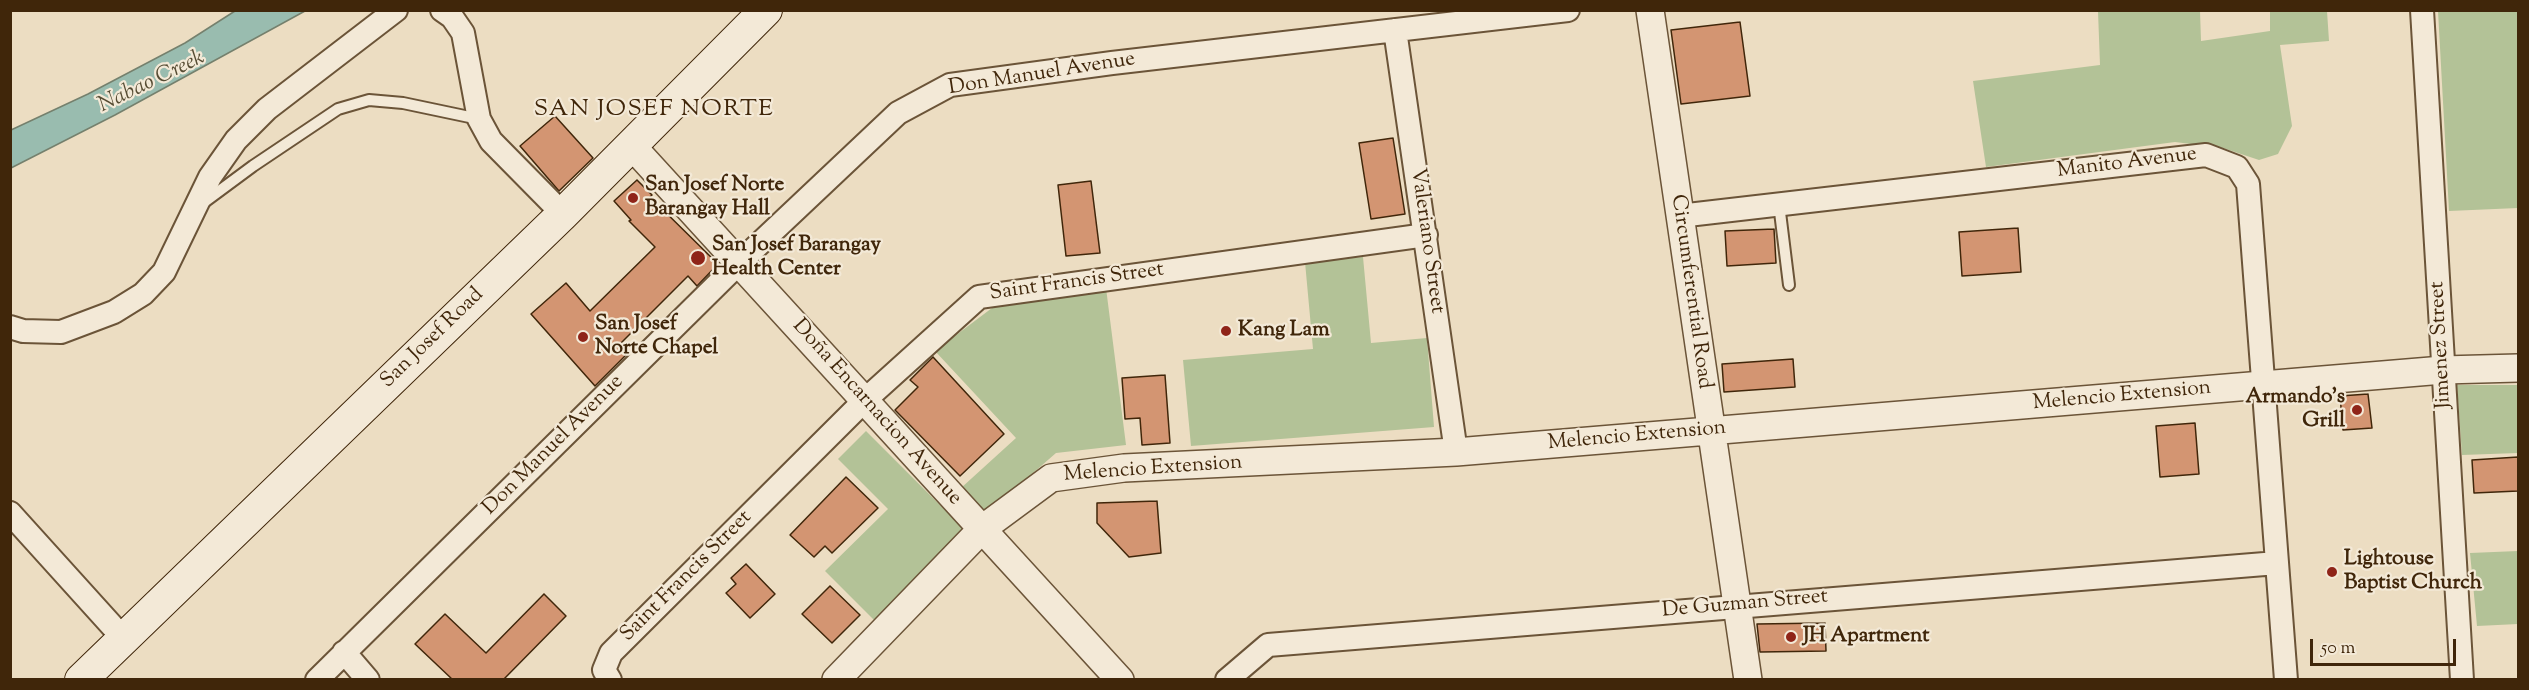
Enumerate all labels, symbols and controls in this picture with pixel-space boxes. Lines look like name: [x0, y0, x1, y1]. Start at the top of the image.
water label: Nabao Creek: [95, 46, 209, 120]
street label: Don Manuel Avenue: [947, 48, 1137, 102]
district label: SAN JOSEF NORTE: [534, 97, 774, 125]
street label: Manito Avenue: [2056, 143, 2198, 185]
street label: Valeriano Street: [1403, 167, 1449, 315]
place label: San Josef Norte Barangay Hall: [645, 173, 784, 223]
marker: San Josef Norte Barangay Hall: [626, 191, 640, 205]
street label: Circumferential Road: [1664, 193, 1716, 391]
place label: San Josef Barangay Health Center: [712, 233, 881, 283]
marker: San Josef Barangay Health Center: [689, 249, 707, 267]
street label: Saint Francis Street: [988, 258, 1166, 308]
street label: Jimenez Street: [2426, 281, 2458, 409]
street label: San Josef Road: [376, 284, 490, 394]
place label: San Josef Norte Chapel: [595, 312, 718, 362]
street label: Doña Encarnacion Avenue: [786, 315, 966, 511]
place label: Kang Lam: [1238, 318, 1330, 344]
marker: Kang Lam: [1219, 324, 1233, 338]
marker: San Josef Norte Chapel: [576, 330, 590, 344]
street label: Don Manuel Avenue: [478, 370, 630, 522]
street label: Melencio Extension: [2032, 377, 2212, 417]
place label: Armando's Grill: [2246, 385, 2345, 435]
marker: Armando's Grill: [2350, 403, 2364, 417]
street label: Melencio Extension: [1547, 417, 1727, 457]
street label: Melencio Extension: [1063, 451, 1243, 489]
street label: Saint Francis Street: [616, 506, 758, 648]
place label: Lightouse Baptist Church: [2344, 547, 2482, 597]
marker: Lightouse Baptist Church: [2325, 565, 2339, 579]
street label: De Guzman Street: [1661, 585, 1829, 625]
place label: JH Apartment: [1803, 624, 1929, 650]
scale bar: [2313, 627, 2458, 665]
marker: JH Apartment: [1784, 630, 1798, 644]
text: 50 m: [2321, 636, 2355, 662]

